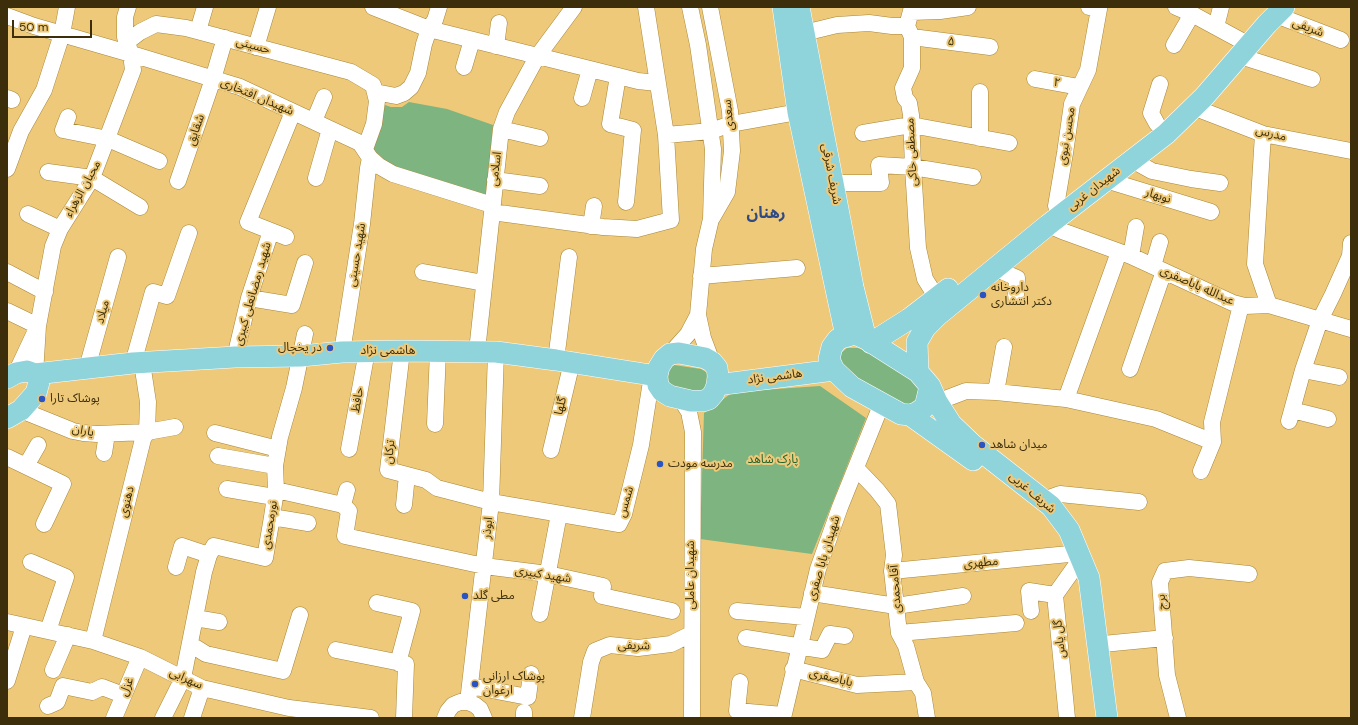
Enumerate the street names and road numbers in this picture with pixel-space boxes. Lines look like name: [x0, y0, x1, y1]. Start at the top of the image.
street label: شریفی: [1290, 16, 1326, 40]
street label: ۵: [947, 34, 955, 50]
street label: حسینی: [234, 35, 272, 57]
street label: شهیدان افتخاری: [218, 75, 296, 119]
street label: ۲: [1052, 75, 1062, 91]
street label: سعدی: [720, 99, 738, 131]
street label: محسن نبوی: [1055, 106, 1079, 166]
street label: شقایق: [184, 112, 208, 148]
street label: مصطفی خاکی: [903, 117, 921, 187]
street label: مدرس: [1254, 123, 1288, 145]
street label: شریف شرقی: [818, 142, 844, 206]
street label: اسلامی: [487, 151, 505, 187]
street label: محبان الزهراء: [62, 158, 104, 220]
street label: شهیدان غربی: [1065, 164, 1123, 214]
street label: نوبهار: [1143, 185, 1173, 207]
street label: شهید حسینی: [345, 222, 369, 288]
street label: شهید رمضانعلی کبیری: [231, 241, 275, 347]
street label: عبدالله باباصفری: [1158, 263, 1236, 309]
street label: میلاد: [93, 299, 113, 325]
street label: هاشمی نژاد: [360, 344, 416, 358]
street label: هاشمی نژاد: [747, 367, 803, 387]
street label: حافظ: [349, 386, 367, 414]
street label: گلها: [552, 396, 570, 416]
street label: یاران: [71, 422, 95, 440]
street label: ترکان: [382, 439, 398, 465]
street label: شریف غربی: [1006, 469, 1058, 517]
street label: دهنوی: [116, 485, 138, 519]
street label: شمس: [615, 485, 637, 519]
street label: نورمحمدی: [259, 500, 281, 550]
street label: شهیدان بابا صفری: [804, 514, 844, 602]
street label: ابوذر: [480, 516, 496, 540]
street label: شهیدان عاملی: [684, 541, 698, 609]
street label: مطهری: [963, 554, 999, 572]
street label: شهید کبیری: [514, 563, 572, 587]
street label: آقامحمدی: [887, 565, 905, 613]
street label: برج: [1154, 594, 1170, 610]
street label: گل یاس: [1051, 619, 1069, 659]
street label: شریفی: [618, 639, 650, 653]
street label: سهرابی: [167, 665, 205, 693]
street label: باباصفری: [808, 666, 854, 690]
street label: غزل: [117, 675, 137, 699]

